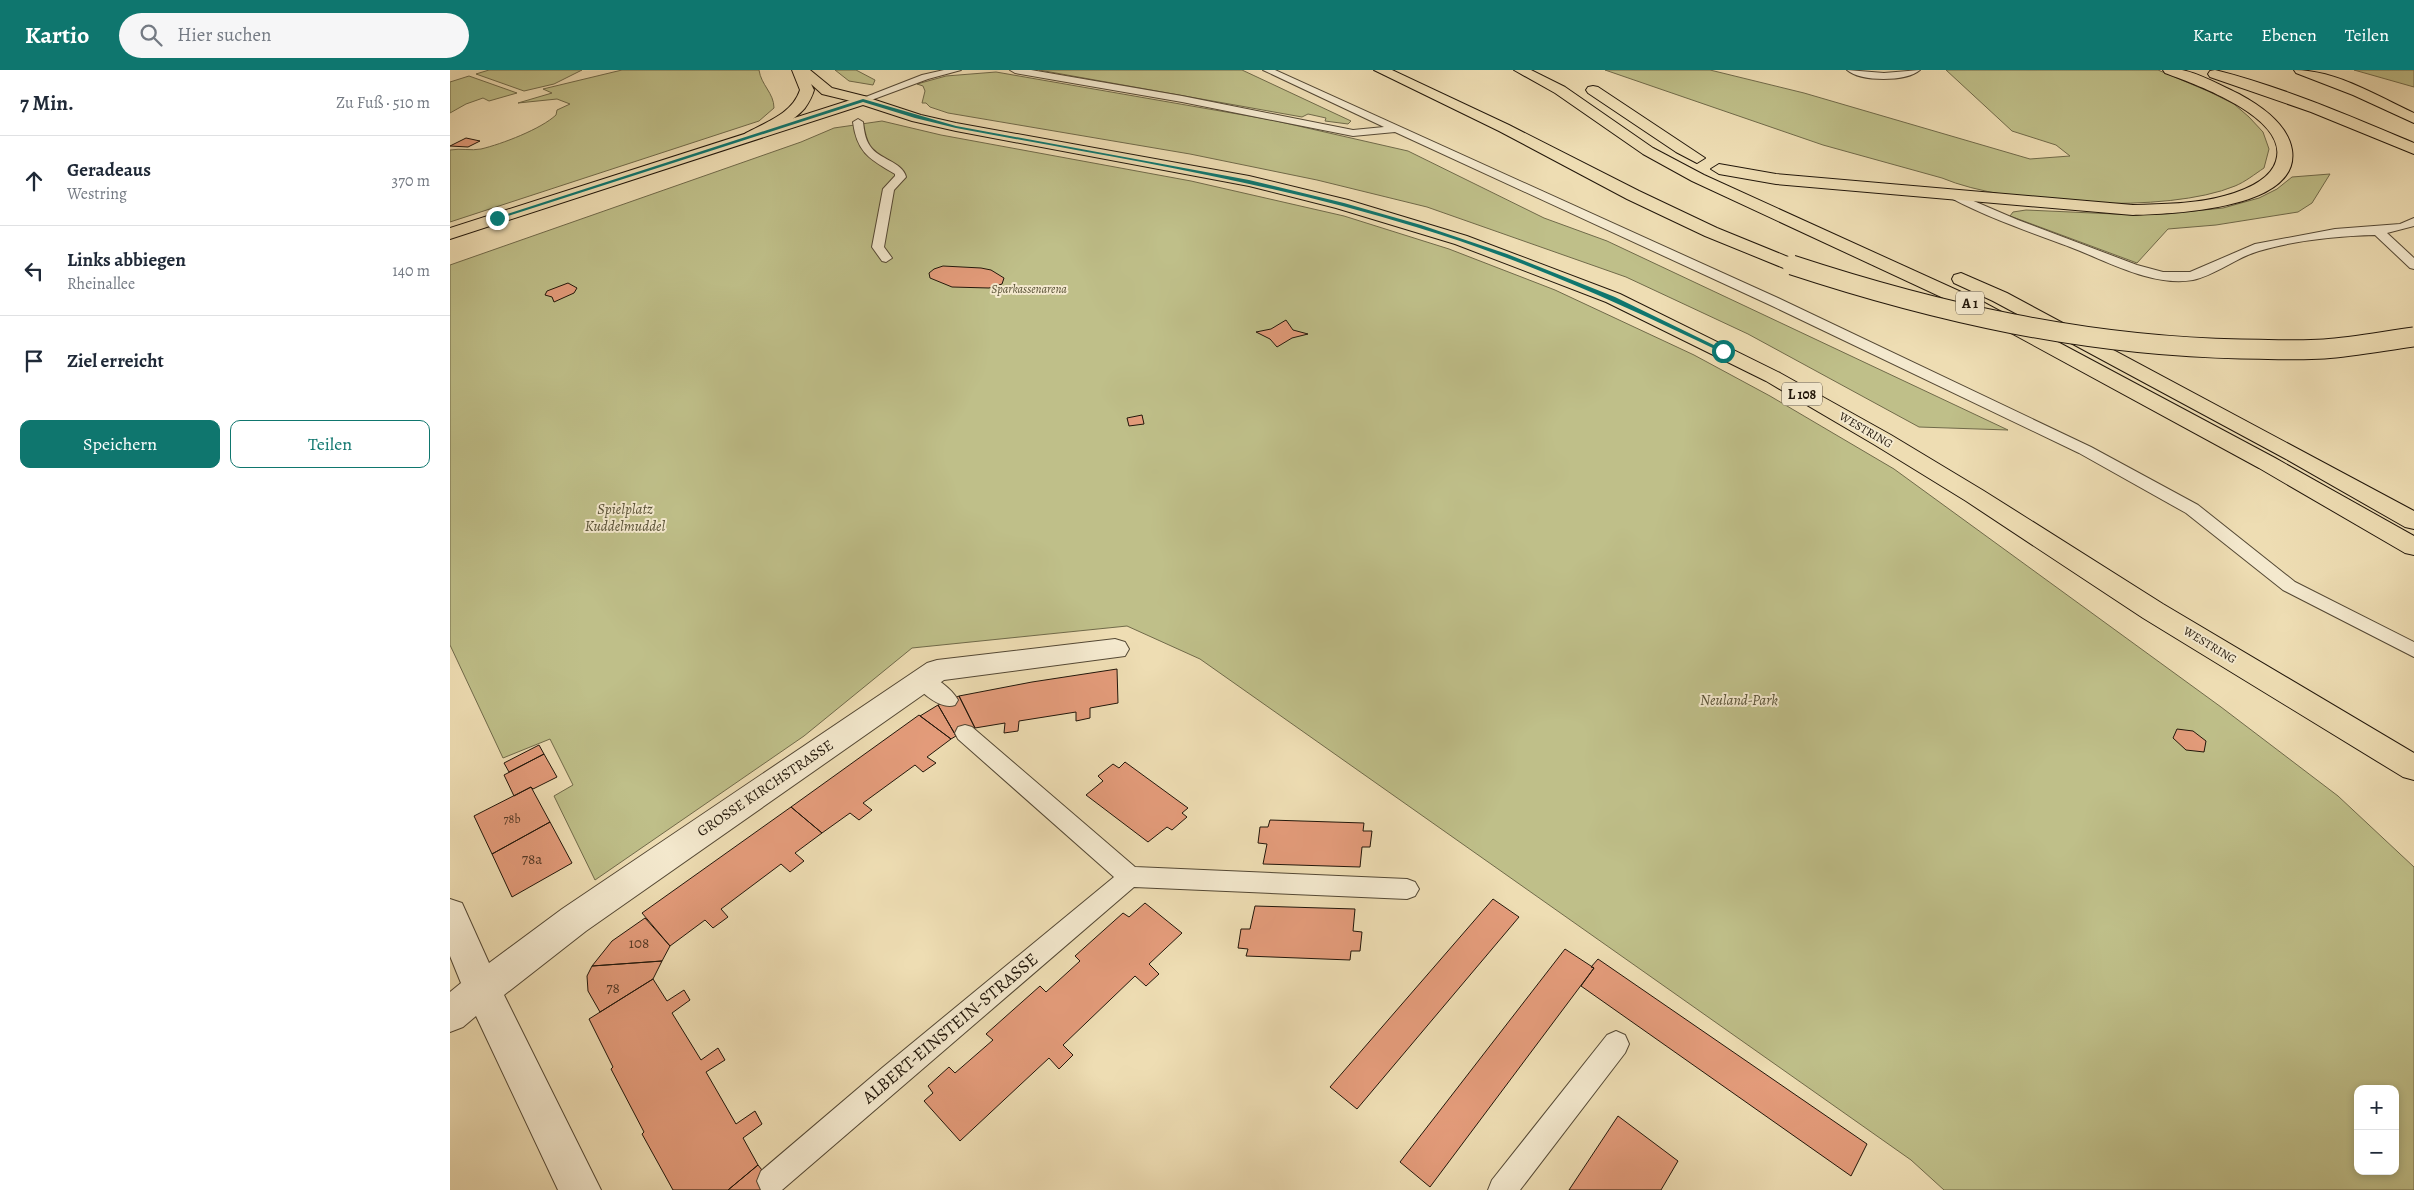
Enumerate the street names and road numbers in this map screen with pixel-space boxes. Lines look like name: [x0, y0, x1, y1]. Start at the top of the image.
road number: A 1: [1956, 292, 1984, 314]
road number: L 108: [1782, 382, 1822, 406]
street label: WESTRING: [1835, 408, 1896, 452]
street label: WESTRING: [2180, 622, 2240, 667]
street label: GROSSE KIRCHSTRASSE: [693, 735, 837, 841]
street label: ALBERT-EINSTEIN-STRASSE: [856, 947, 1043, 1109]

